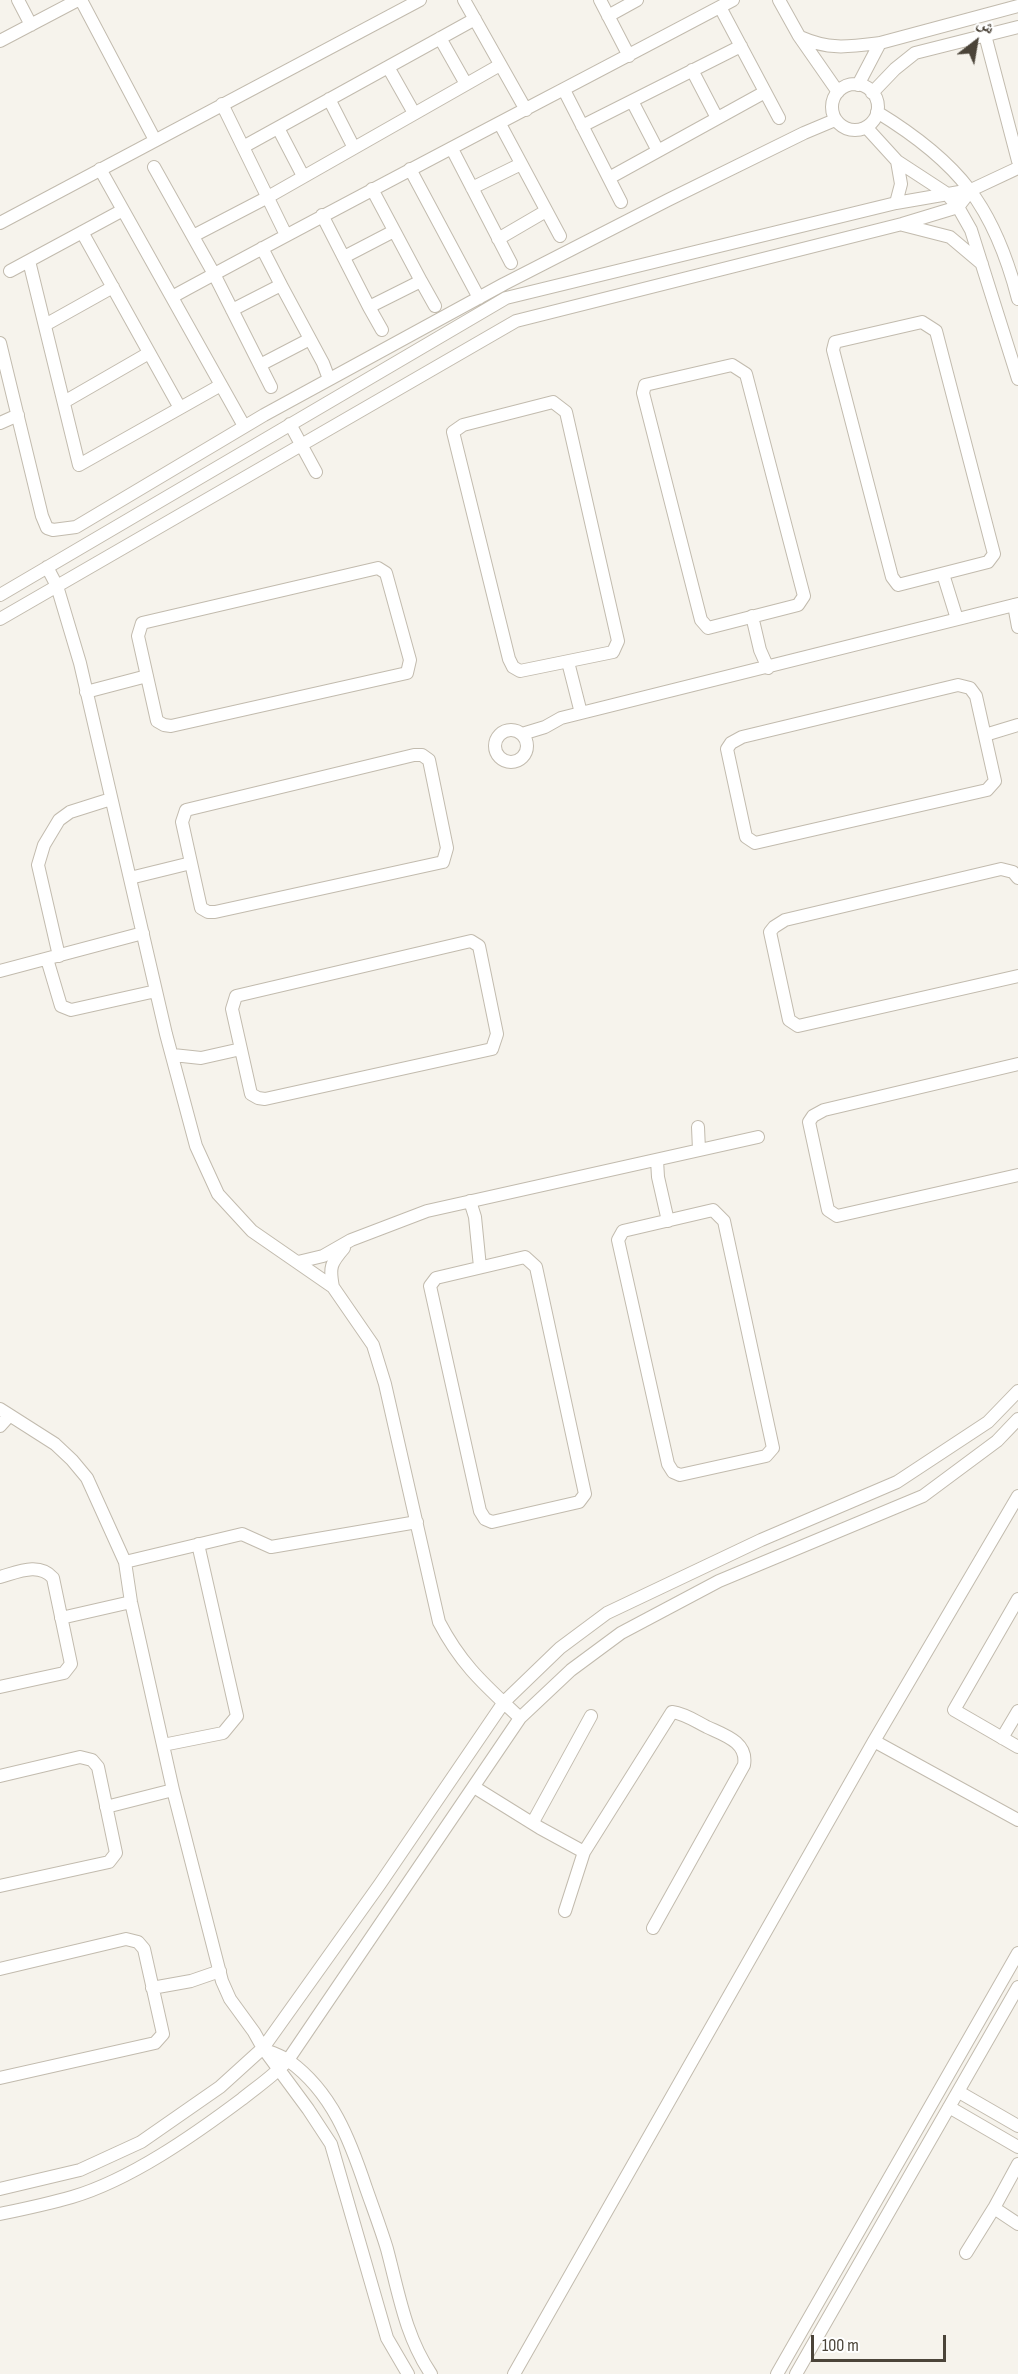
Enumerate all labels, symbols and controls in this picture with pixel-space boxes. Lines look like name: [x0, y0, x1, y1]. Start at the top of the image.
north arrow: [946, 12, 1006, 72]
text: ش: [973, 14, 998, 39]
scale bar: [814, 2323, 949, 2361]
text: 100 m: [822, 2335, 859, 2356]

